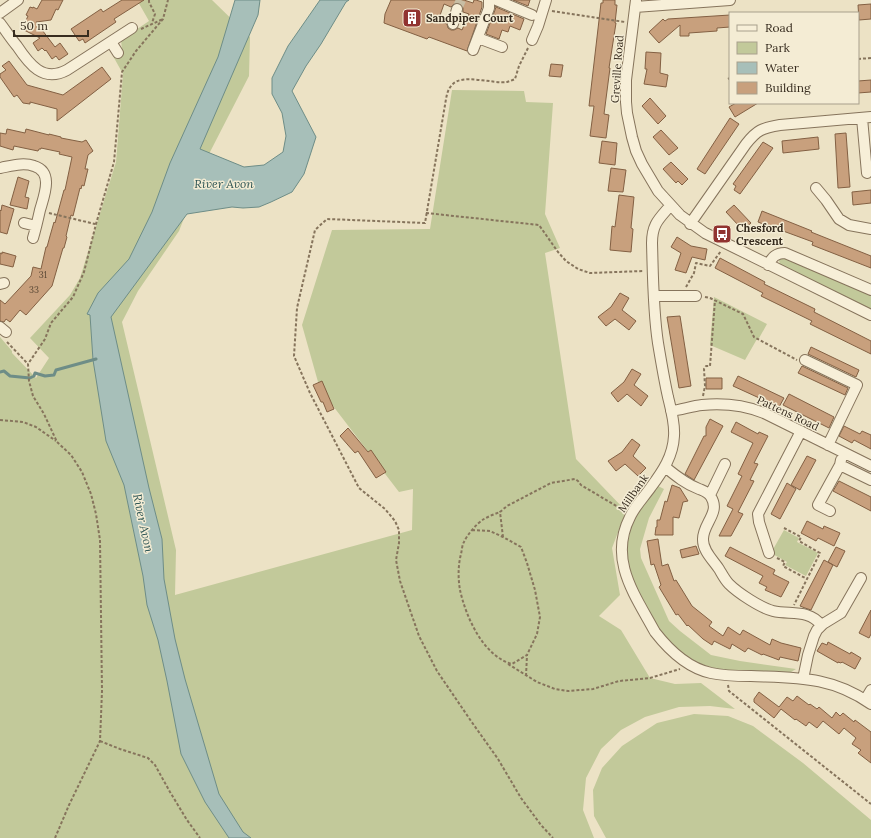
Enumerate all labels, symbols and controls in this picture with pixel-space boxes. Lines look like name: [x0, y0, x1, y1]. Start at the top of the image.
building icon: Sandpiper Court: [401, 7, 423, 29]
place label: Sandpiper Court: [426, 11, 514, 25]
scale bar: [14, 12, 88, 38]
legend: [729, 12, 859, 104]
text: 50 m: [20, 18, 48, 33]
text: Road: [765, 20, 793, 35]
street label: Greville Road: [608, 34, 626, 103]
text: Park: [765, 40, 791, 55]
text: Water: [765, 60, 800, 75]
text: Building: [765, 80, 811, 95]
water label: River Avon: [194, 176, 254, 191]
place label: Chesford Crescent: [736, 221, 784, 248]
bus stop icon: Chesford Crescent: [711, 223, 733, 245]
house number: 31: [39, 269, 47, 280]
house number: 33: [29, 284, 39, 295]
street label: Pattens Road: [755, 393, 822, 434]
street label: Millbank: [615, 471, 651, 515]
water label: River Avon: [130, 492, 157, 554]

